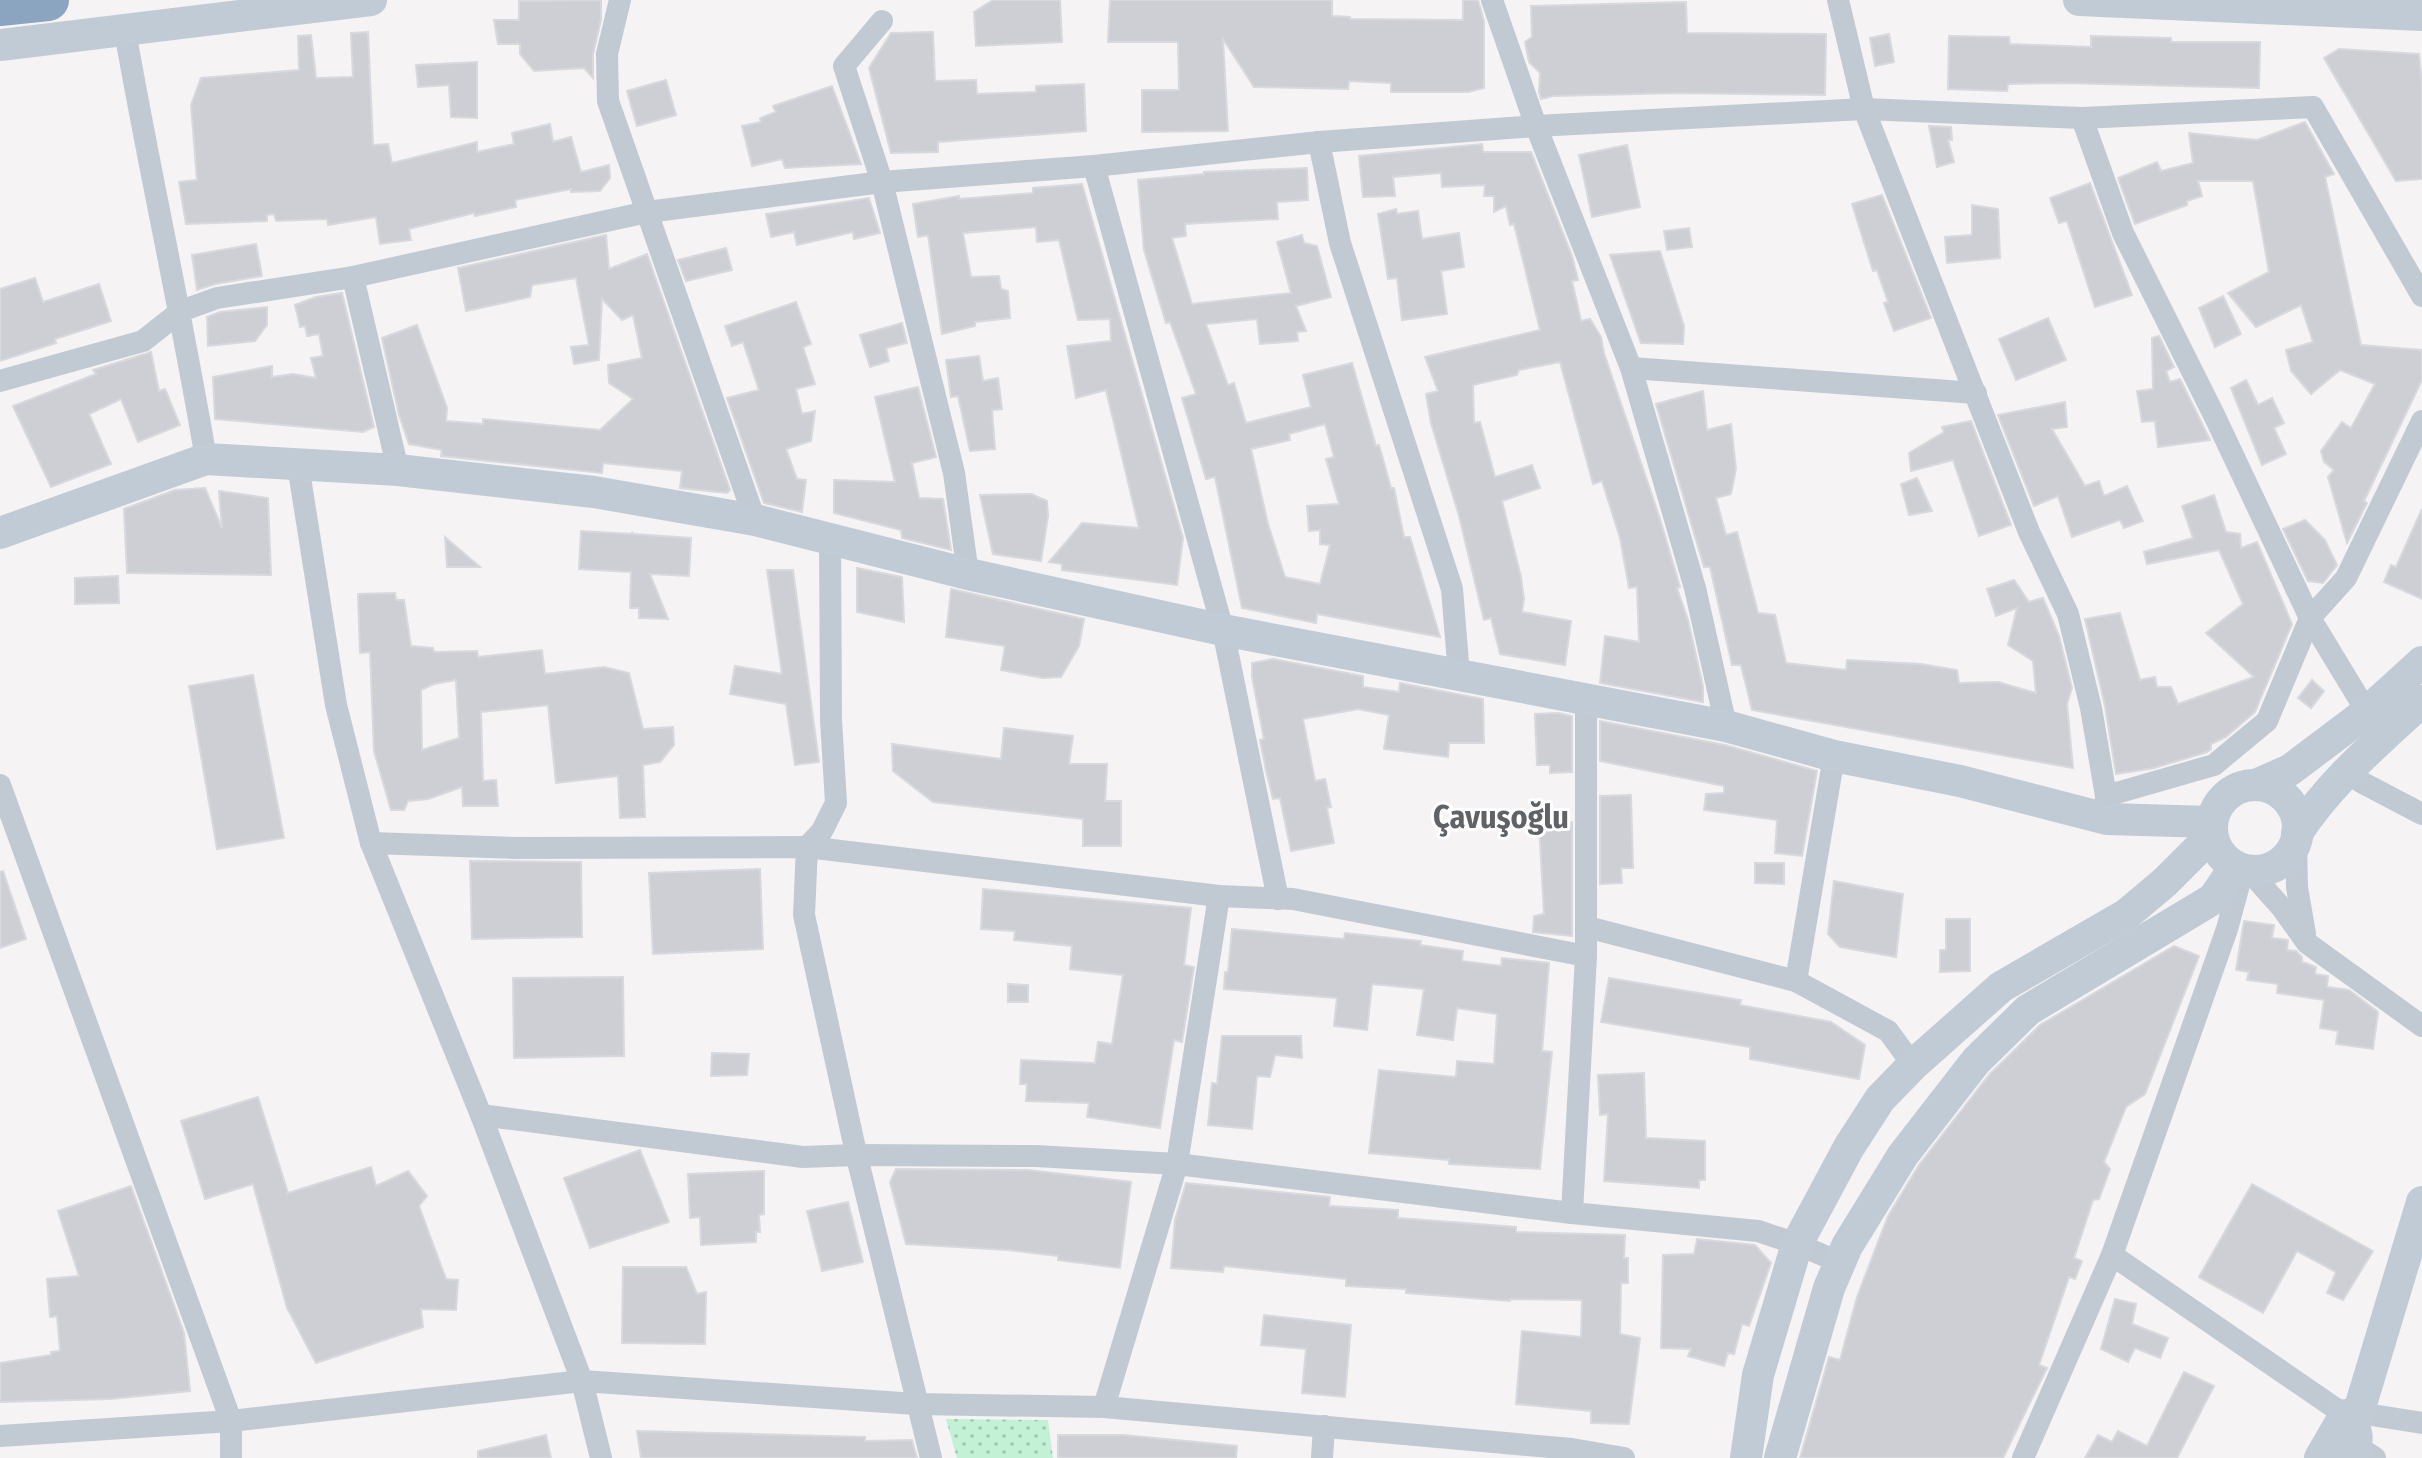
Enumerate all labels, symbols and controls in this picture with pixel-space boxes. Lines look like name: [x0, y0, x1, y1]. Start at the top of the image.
district label: Çavuşoğlu: [1433, 798, 1569, 837]

